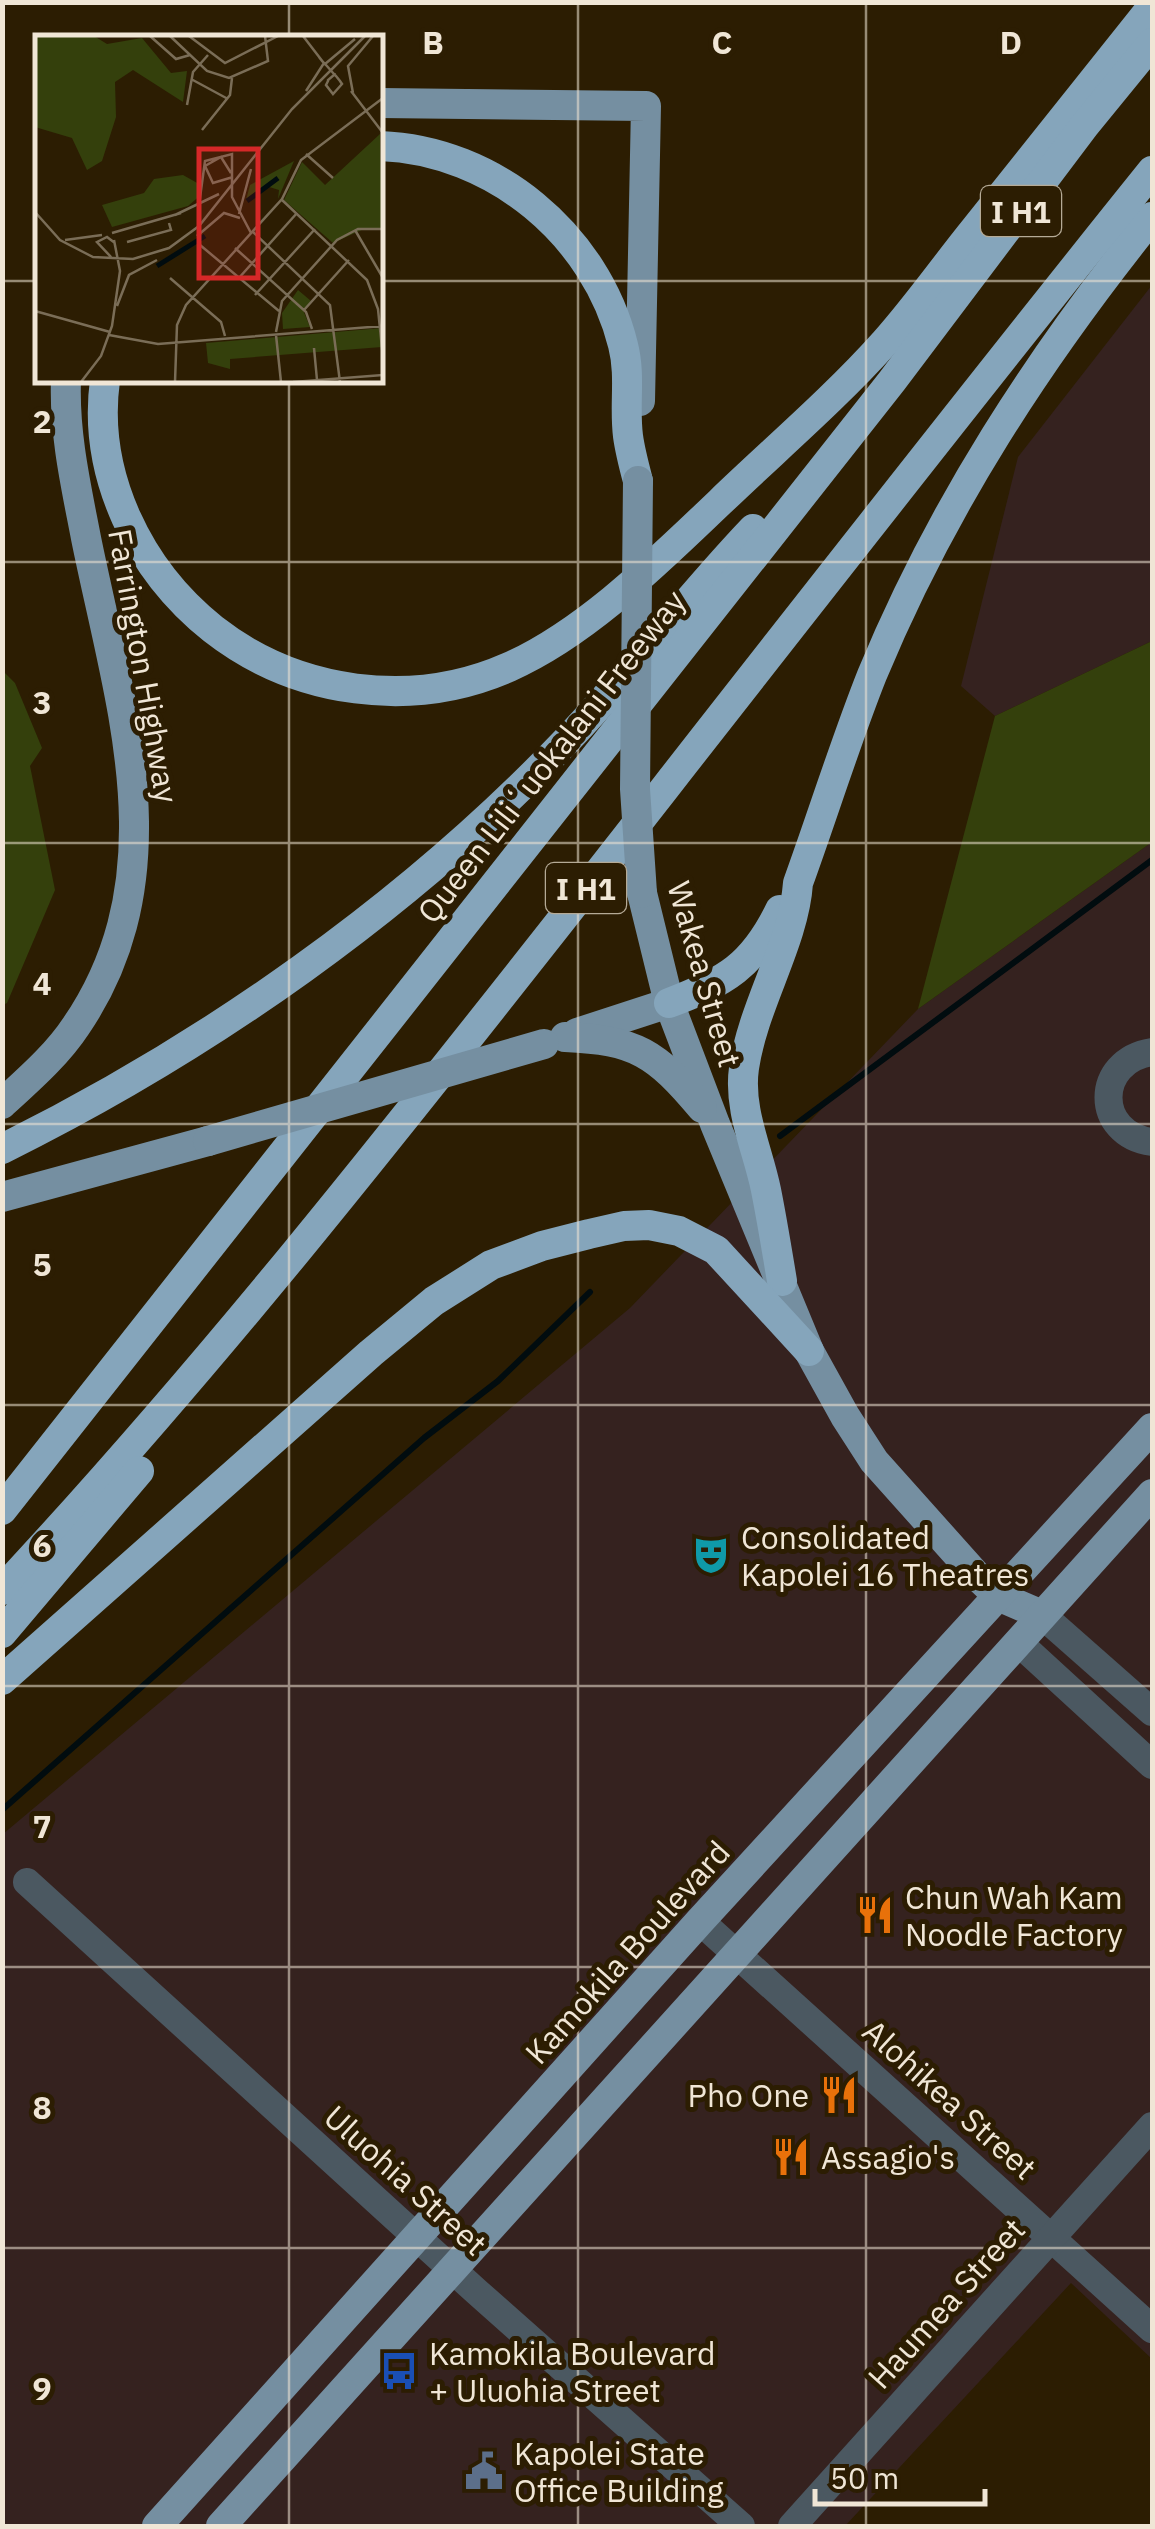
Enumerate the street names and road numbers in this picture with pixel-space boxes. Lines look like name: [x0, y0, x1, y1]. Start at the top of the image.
road number: I H1: [981, 186, 1061, 236]
street label: Farrington Highway: [99, 526, 189, 806]
street label: Queen Liliʻuokalani Freeway: [408, 581, 694, 931]
road number: I H1: [546, 863, 626, 913]
street label: Wakea Street: [658, 876, 752, 1072]
street label: Kamokila Boulevard: [515, 1831, 739, 2073]
street label: Alohikea Street: [854, 2010, 1046, 2188]
street label: Uluohia Street: [316, 2096, 496, 2264]
street label: Haumea Street: [858, 2209, 1034, 2397]

